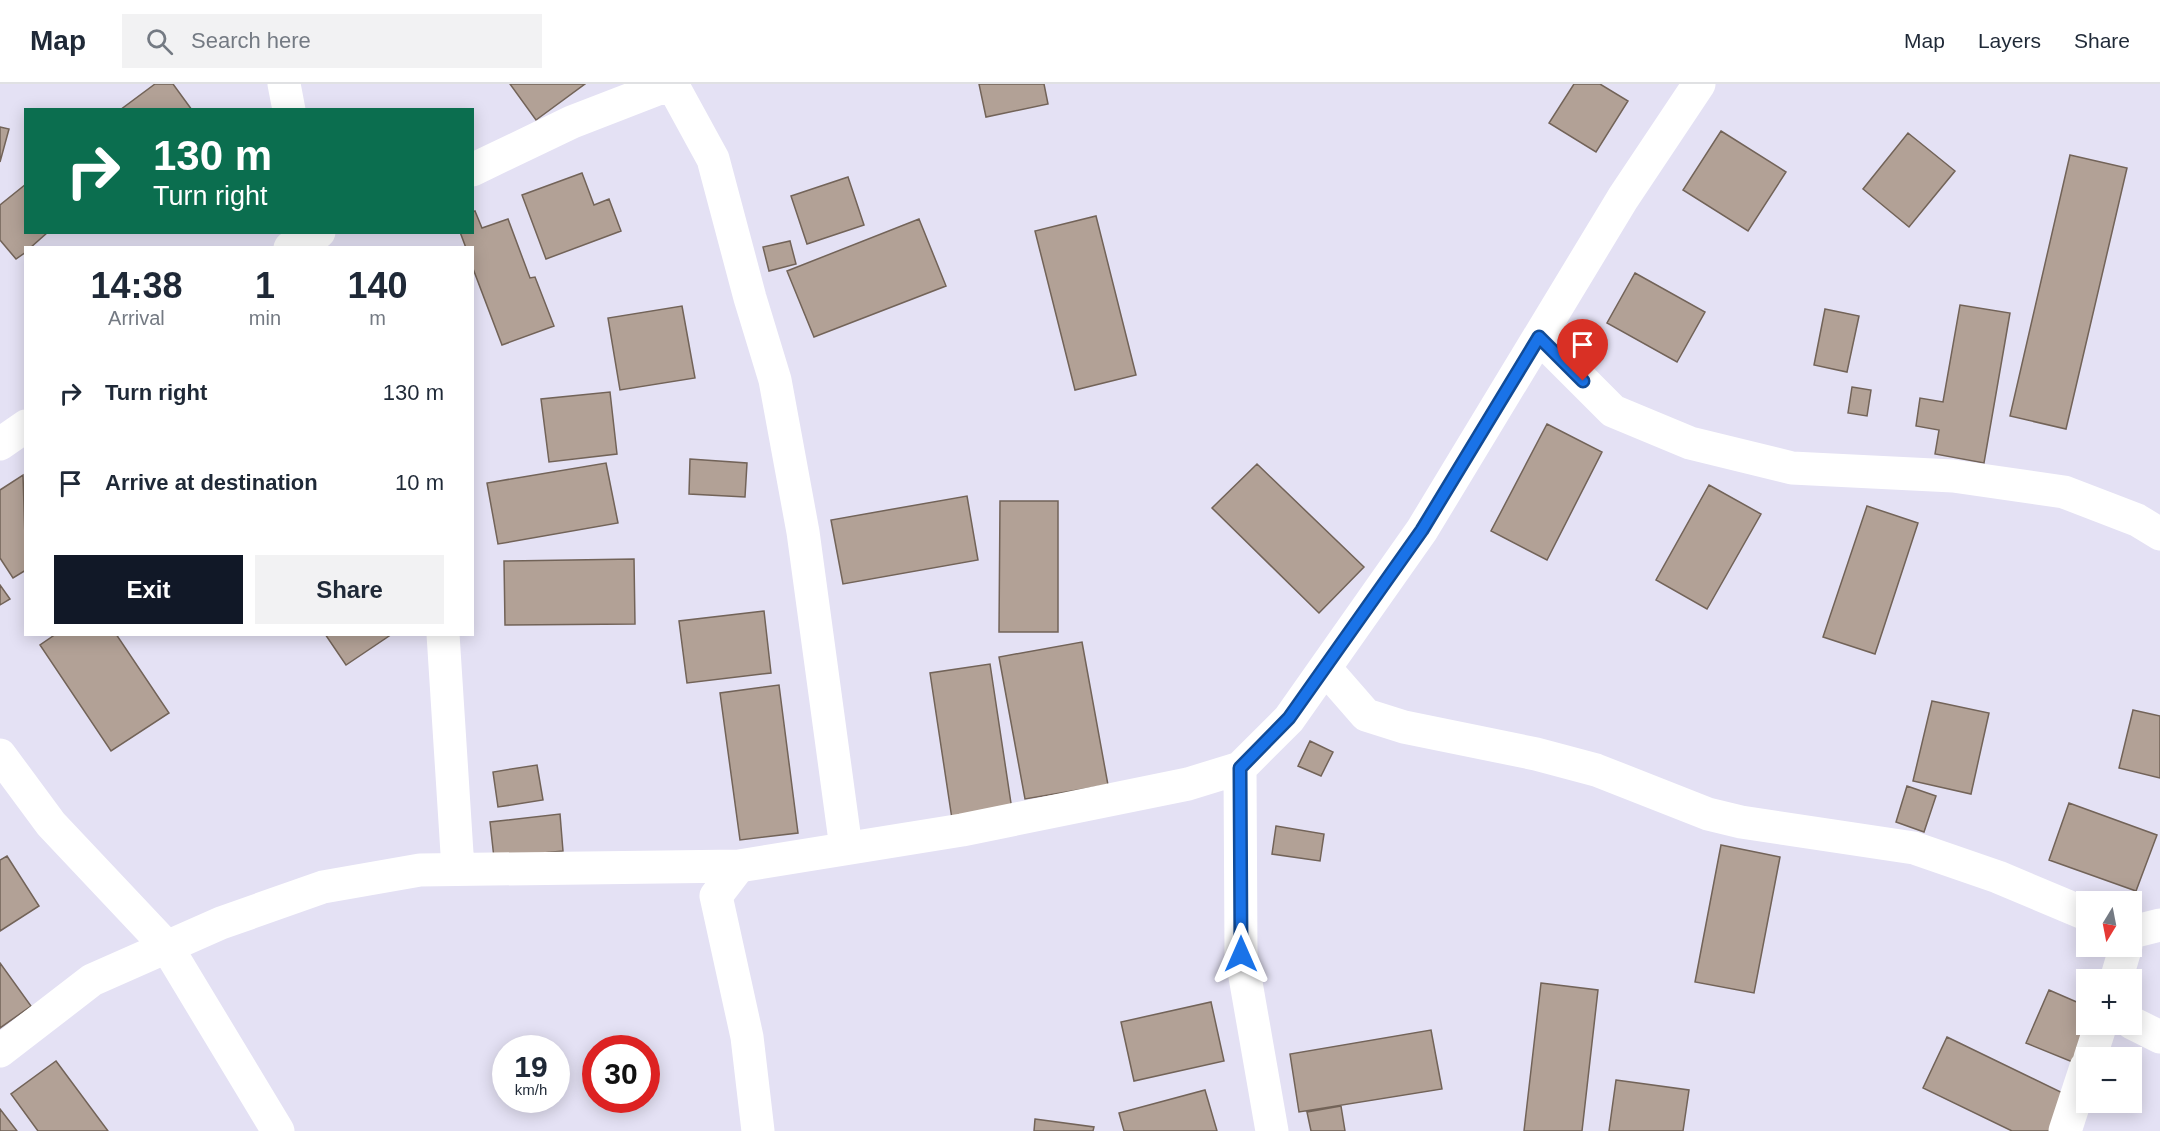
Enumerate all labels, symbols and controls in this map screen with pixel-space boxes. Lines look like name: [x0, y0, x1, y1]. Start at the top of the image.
search box: [122, 14, 542, 68]
text: Map: [30, 25, 86, 56]
icon: search: [143, 25, 176, 58]
text: Search here: [191, 28, 311, 53]
text: Map: [1904, 29, 1945, 52]
text: Layers: [1978, 29, 2041, 52]
text: Share: [2074, 29, 2130, 52]
icon: right: [54, 132, 132, 210]
text: 130 m: [153, 132, 272, 179]
text: Turn right: [153, 181, 268, 211]
text: 14:38: [90, 265, 182, 306]
text: 1: [255, 265, 275, 306]
text: 140: [347, 265, 408, 306]
text: Arrival: [108, 307, 165, 329]
text: min: [249, 307, 281, 329]
text: m: [369, 307, 386, 329]
pin: [1557, 319, 1608, 381]
icon: arrive: [1566, 328, 1599, 361]
icon: right: [54, 377, 87, 410]
text: Turn right: [105, 380, 207, 405]
text: 130 m: [383, 380, 444, 405]
icon: arrive: [54, 467, 87, 500]
text: Arrive at destination: [105, 470, 318, 495]
text: 10 m: [395, 470, 444, 495]
button: Exit: [54, 555, 243, 624]
button: Share: [255, 555, 444, 624]
north arrow: [2076, 891, 2142, 957]
map controls: [2076, 891, 2142, 1113]
position arrow: [1209, 922, 1273, 986]
button: +: [2076, 969, 2142, 1035]
speed limit sign: 30: [582, 1035, 660, 1113]
button: −: [2076, 1047, 2142, 1113]
text: 19: [514, 1050, 548, 1083]
text: km/h: [515, 1081, 547, 1098]

